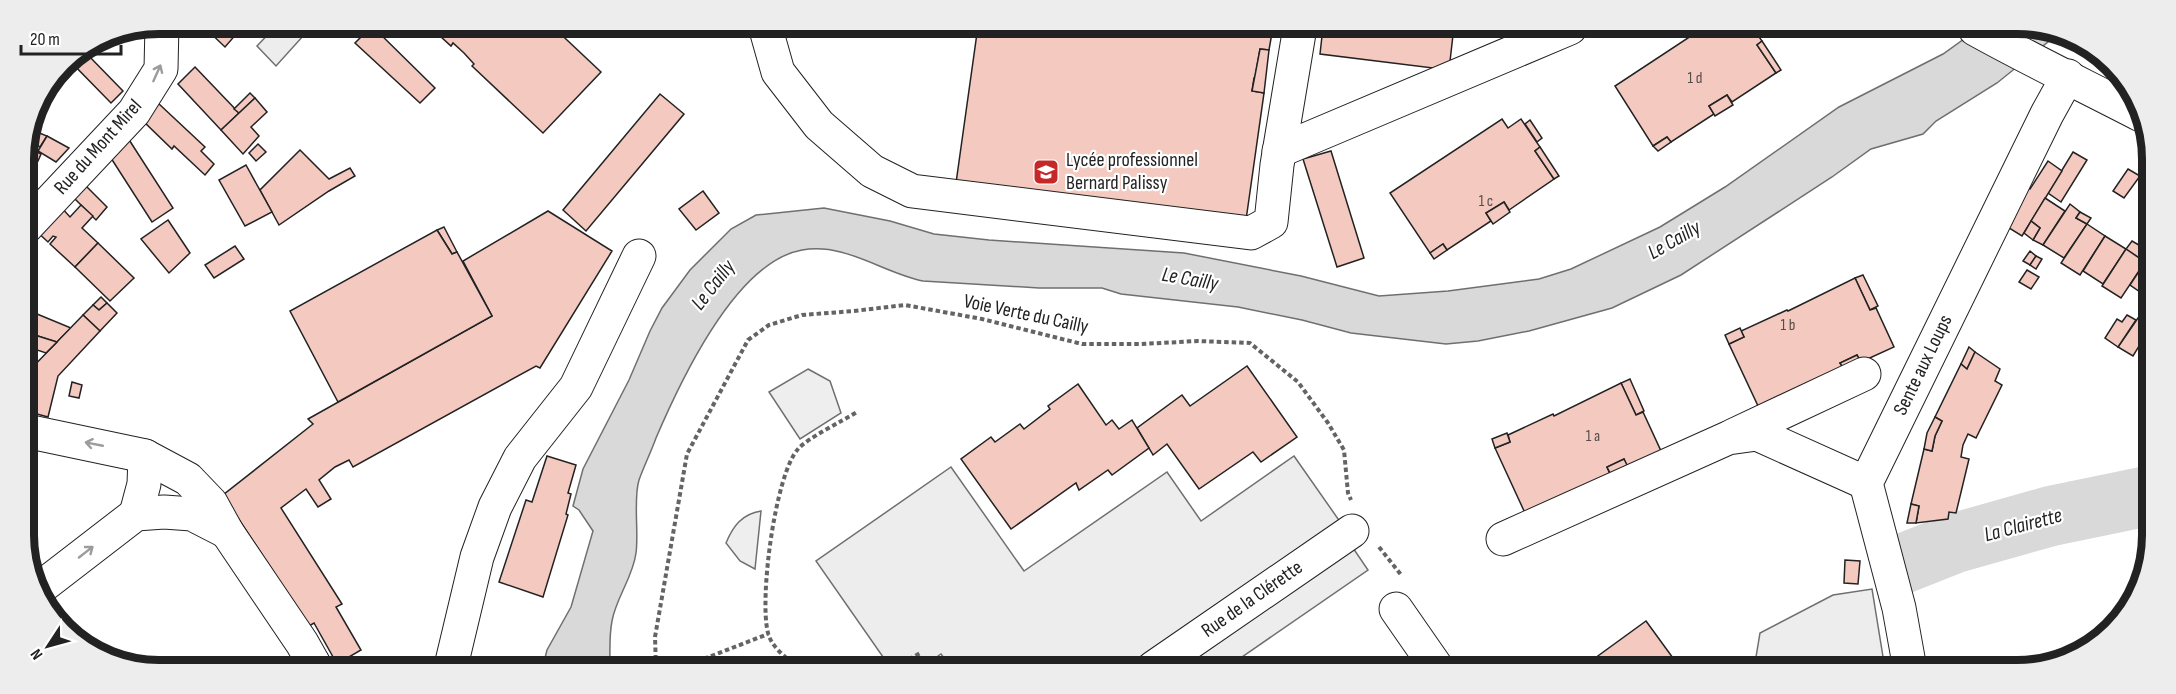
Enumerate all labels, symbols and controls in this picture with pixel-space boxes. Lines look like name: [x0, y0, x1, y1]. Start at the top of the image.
scale bar: [21, 18, 122, 56]
text: 20 m: [30, 29, 60, 50]
one-way arrow: [152, 64, 163, 82]
house number: 1 d: [1688, 69, 1702, 88]
street label: Rue du Mont Mirel: [49, 95, 147, 199]
place label: Lycée professionnel Bernard Palissy: [1066, 148, 1198, 195]
school or university icon: Lycée professionnel Bernard Palissy: [1031, 157, 1061, 187]
house number: 1 c: [1479, 192, 1493, 211]
water label: Le Cailly: [1643, 214, 1706, 265]
water label: Le Cailly: [686, 254, 741, 315]
water label: Le Cailly: [1160, 262, 1221, 296]
street label: Voie Verte du Cailly: [961, 289, 1091, 339]
street label: Sente aux Loups: [1888, 311, 1958, 419]
house number: 1 b: [1781, 316, 1795, 335]
house number: 1 a: [1586, 427, 1600, 446]
one-way arrow: [85, 438, 105, 449]
water label: La Clairette: [1981, 503, 2065, 547]
one-way arrow: [78, 546, 94, 559]
street label: Rue de la Clérette: [1197, 555, 1307, 643]
north arrow: [18, 616, 78, 676]
text: N: [27, 645, 47, 663]

